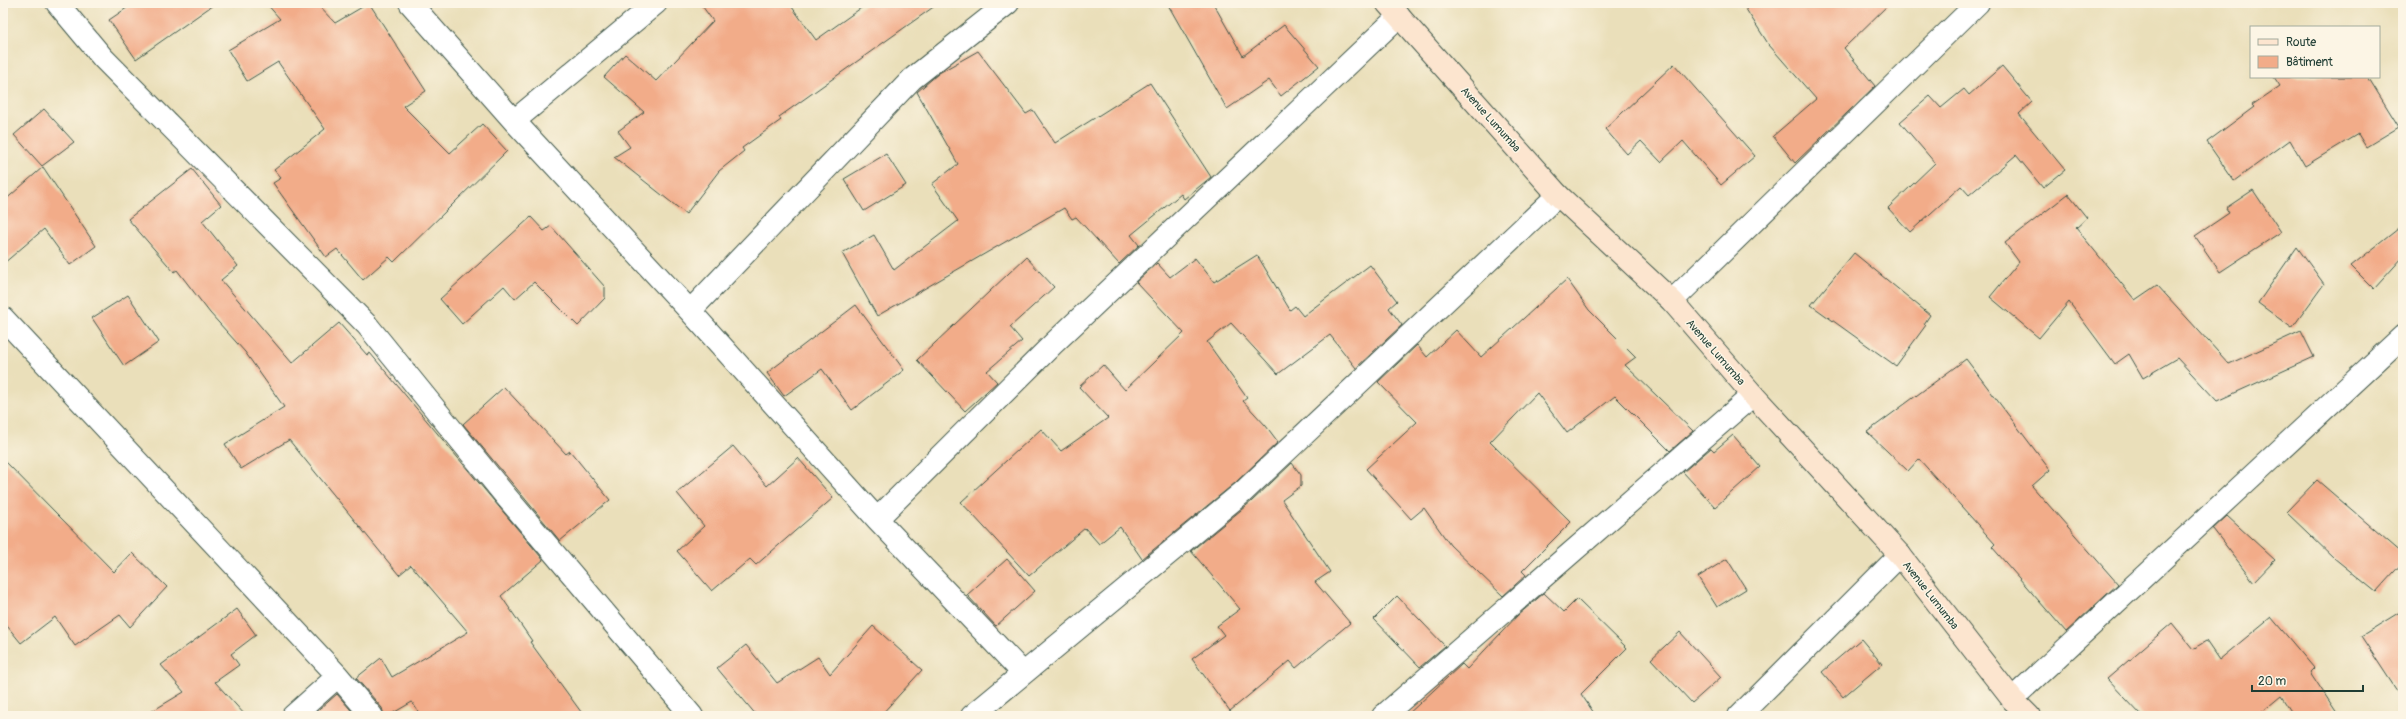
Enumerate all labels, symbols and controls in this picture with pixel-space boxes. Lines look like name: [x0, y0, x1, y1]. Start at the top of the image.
legend: [2250, 26, 2380, 78]
text: Route: [2286, 35, 2316, 50]
text: Bâtiment: [2286, 55, 2333, 70]
street label: Avenue Lumumba: [1458, 84, 1523, 154]
street label: Avenue Lumumba: [1684, 317, 1748, 388]
street label: Avenue Lumumba: [1900, 559, 1961, 632]
scale bar: [2252, 667, 2363, 693]
text: 20 m: [2258, 674, 2287, 689]

